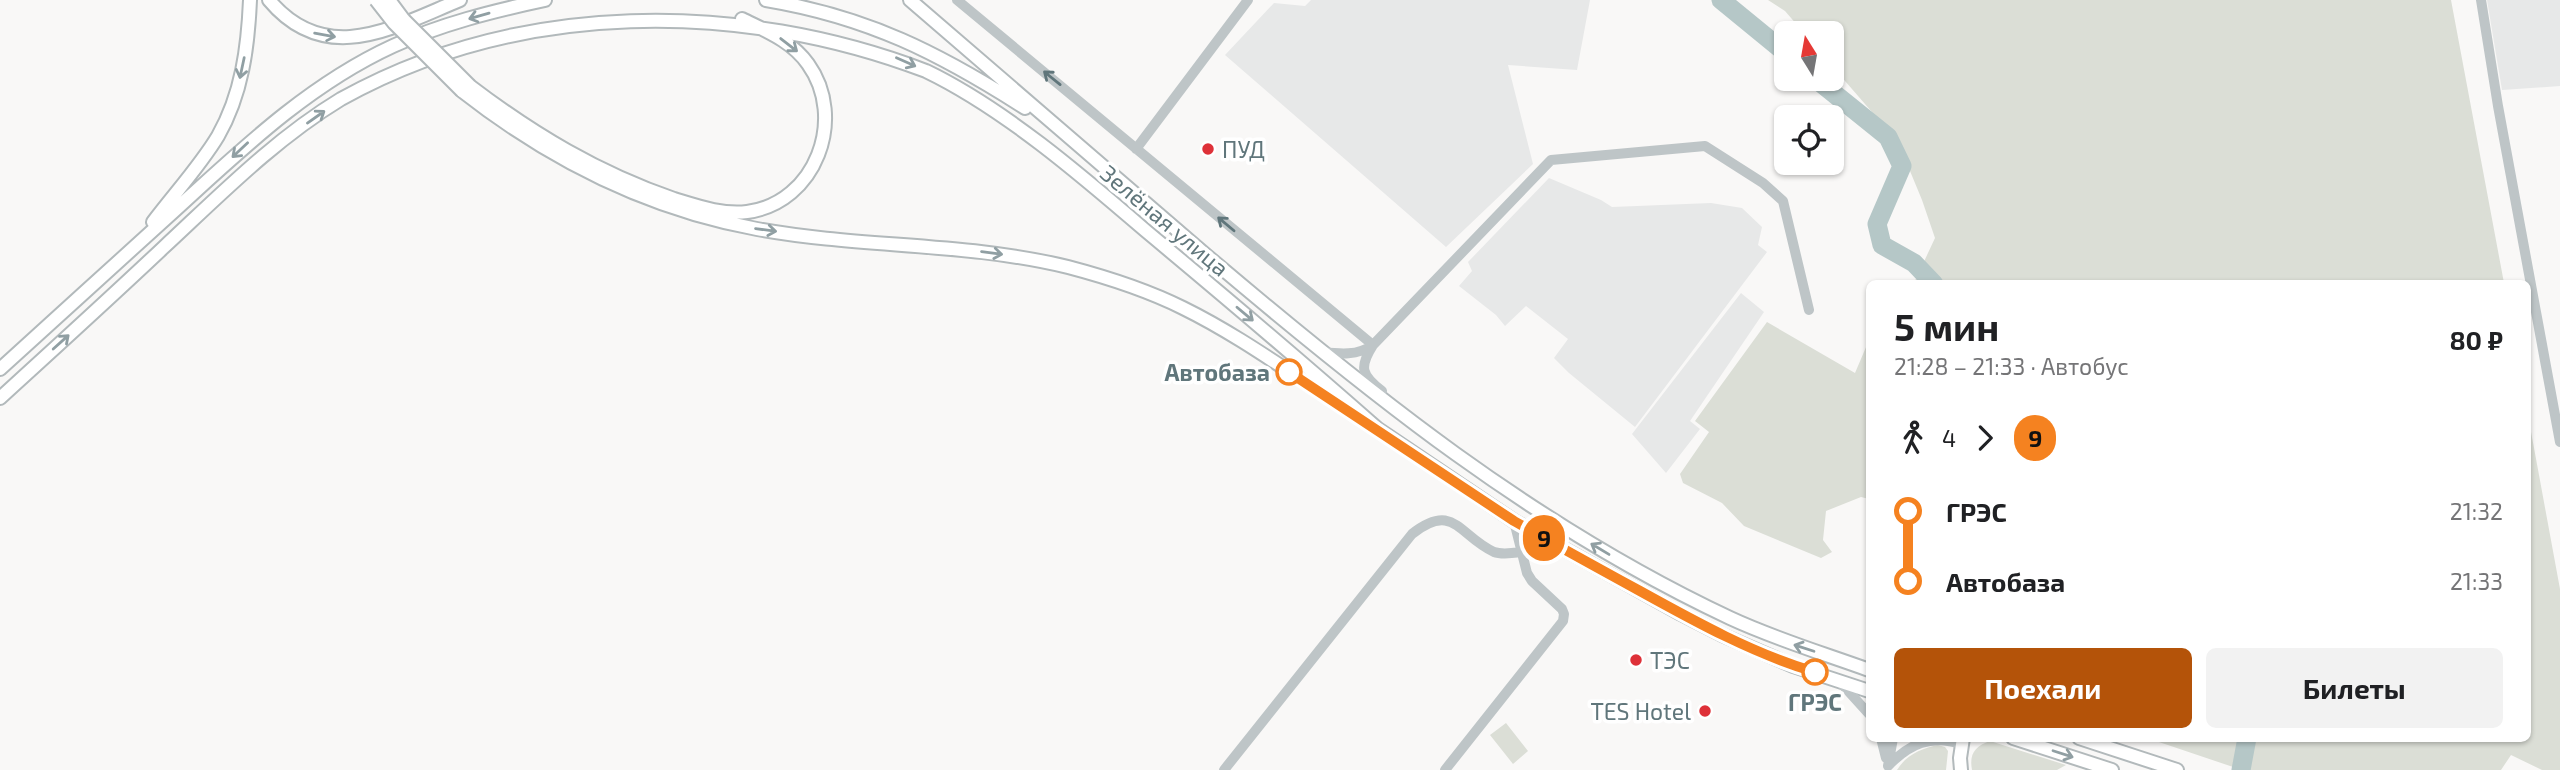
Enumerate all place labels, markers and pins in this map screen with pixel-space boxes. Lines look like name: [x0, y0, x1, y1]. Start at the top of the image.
place label: ПУД: [1222, 135, 1265, 163]
marker: ПУД: [1200, 141, 1216, 157]
place label: Автобаза: [1165, 358, 1270, 386]
marker: Автобаза: [1276, 359, 1302, 385]
place label: ТЭС: [1650, 646, 1690, 674]
marker: ТЭС: [1628, 652, 1644, 668]
marker: ГРЭС: [1802, 659, 1828, 685]
place label: ГРЭС: [1788, 688, 1842, 716]
place label: TES Hotel: [1590, 697, 1691, 725]
marker: TES Hotel: [1697, 703, 1713, 719]

